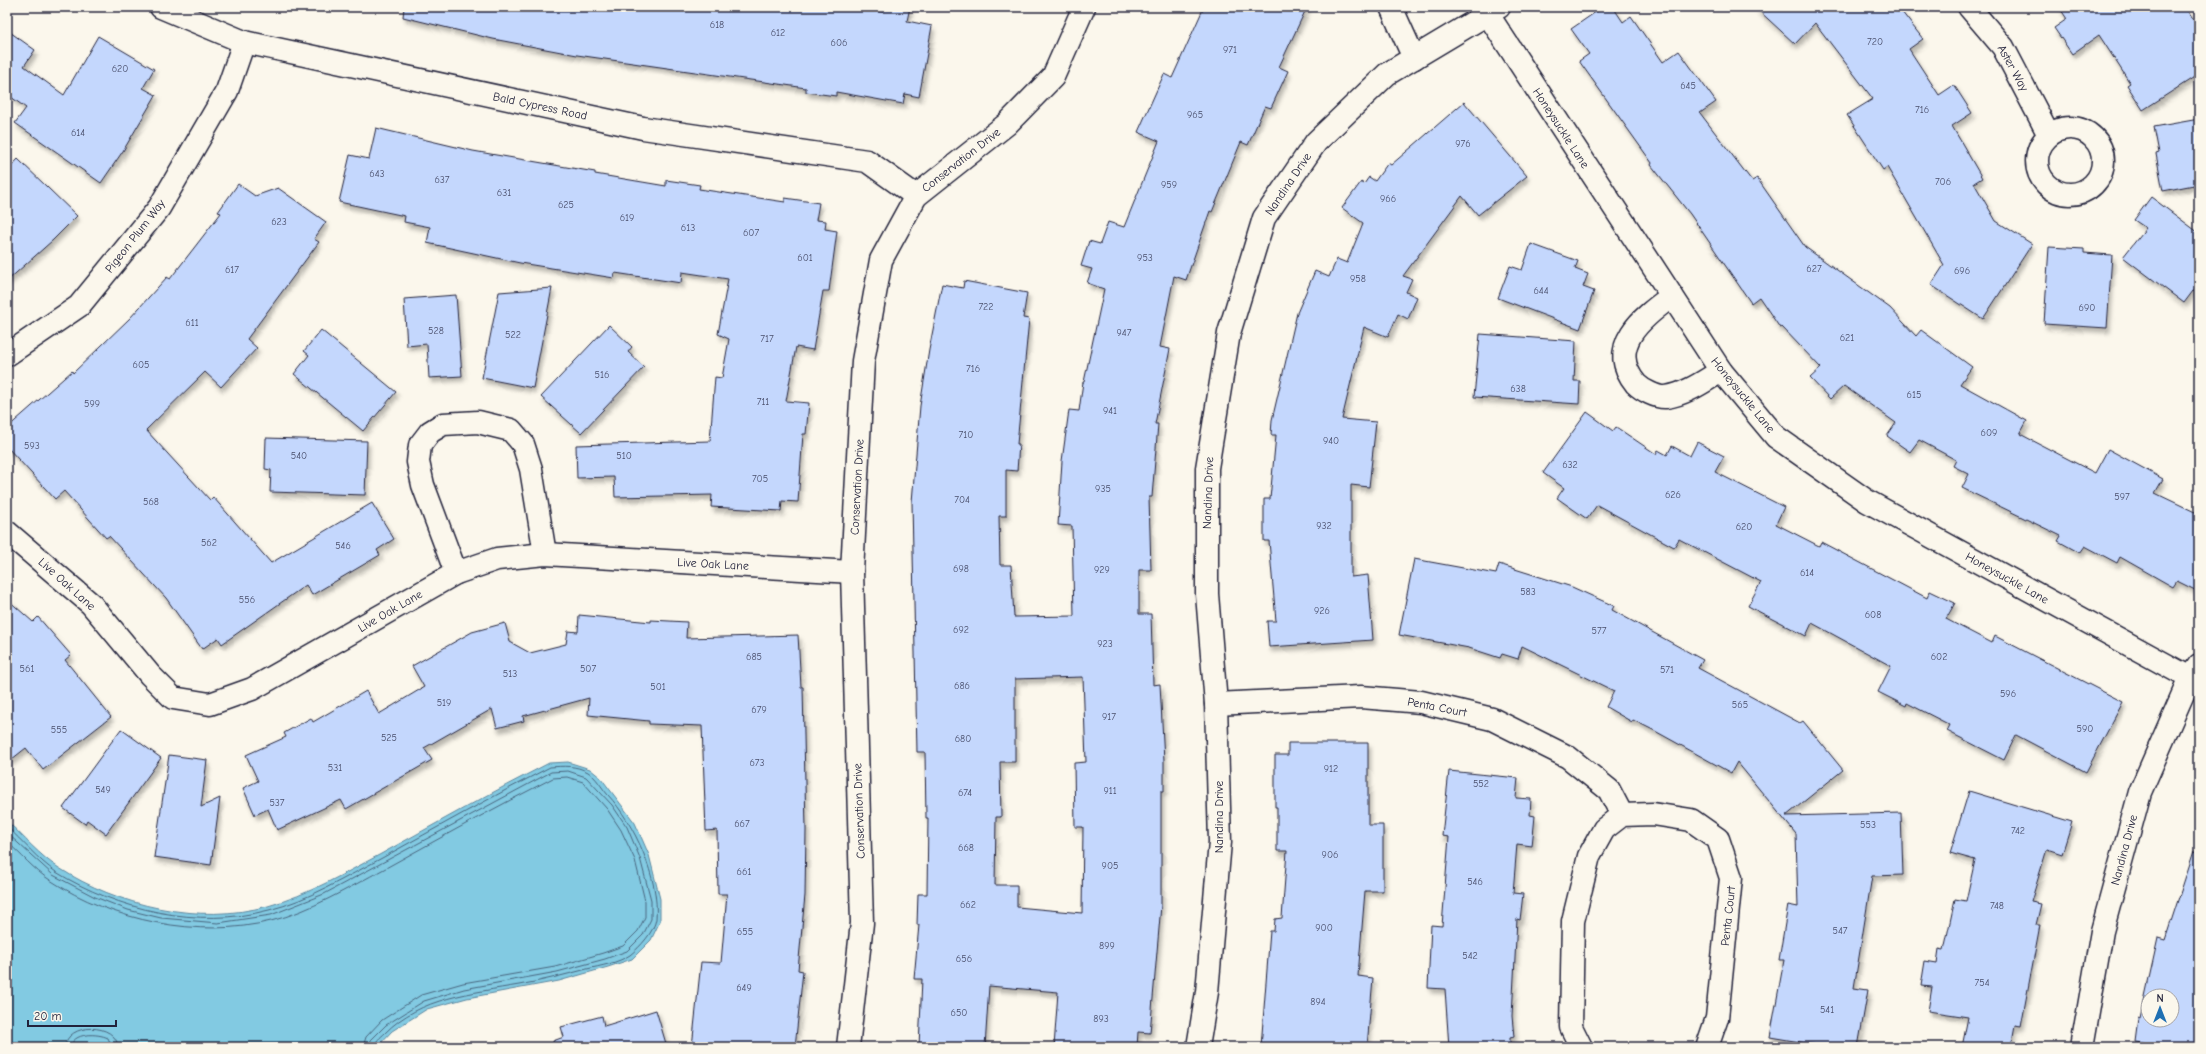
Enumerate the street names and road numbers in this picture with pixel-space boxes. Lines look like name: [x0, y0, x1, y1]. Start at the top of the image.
street label: Aster Way: [1995, 42, 2032, 94]
street label: Honeysuckle Lane: [1530, 85, 1592, 171]
street label: Bald Cypress Road: [492, 89, 588, 123]
street label: Conservation Drive: [919, 125, 1003, 195]
street label: Nandina Drive: [1262, 150, 1314, 218]
street label: Pigeon Plum Way: [102, 196, 168, 276]
street label: Honeysuckle Lane: [1708, 354, 1778, 436]
street label: Conservation Drive: [847, 439, 867, 535]
street label: Nandina Drive: [1200, 457, 1216, 529]
street label: Honeysuckle Lane: [1963, 549, 2051, 607]
street label: Live Oak Lane: [36, 555, 98, 613]
street label: Live Oak Lane: [677, 555, 749, 573]
street label: Live Oak Lane: [355, 587, 425, 635]
street label: Penta Court: [1406, 694, 1468, 720]
street label: Conservation Drive: [850, 763, 868, 859]
street label: Nandina Drive: [1212, 781, 1226, 853]
street label: Nandina Drive: [2108, 813, 2140, 887]
street label: Penta Court: [1718, 885, 1738, 947]

